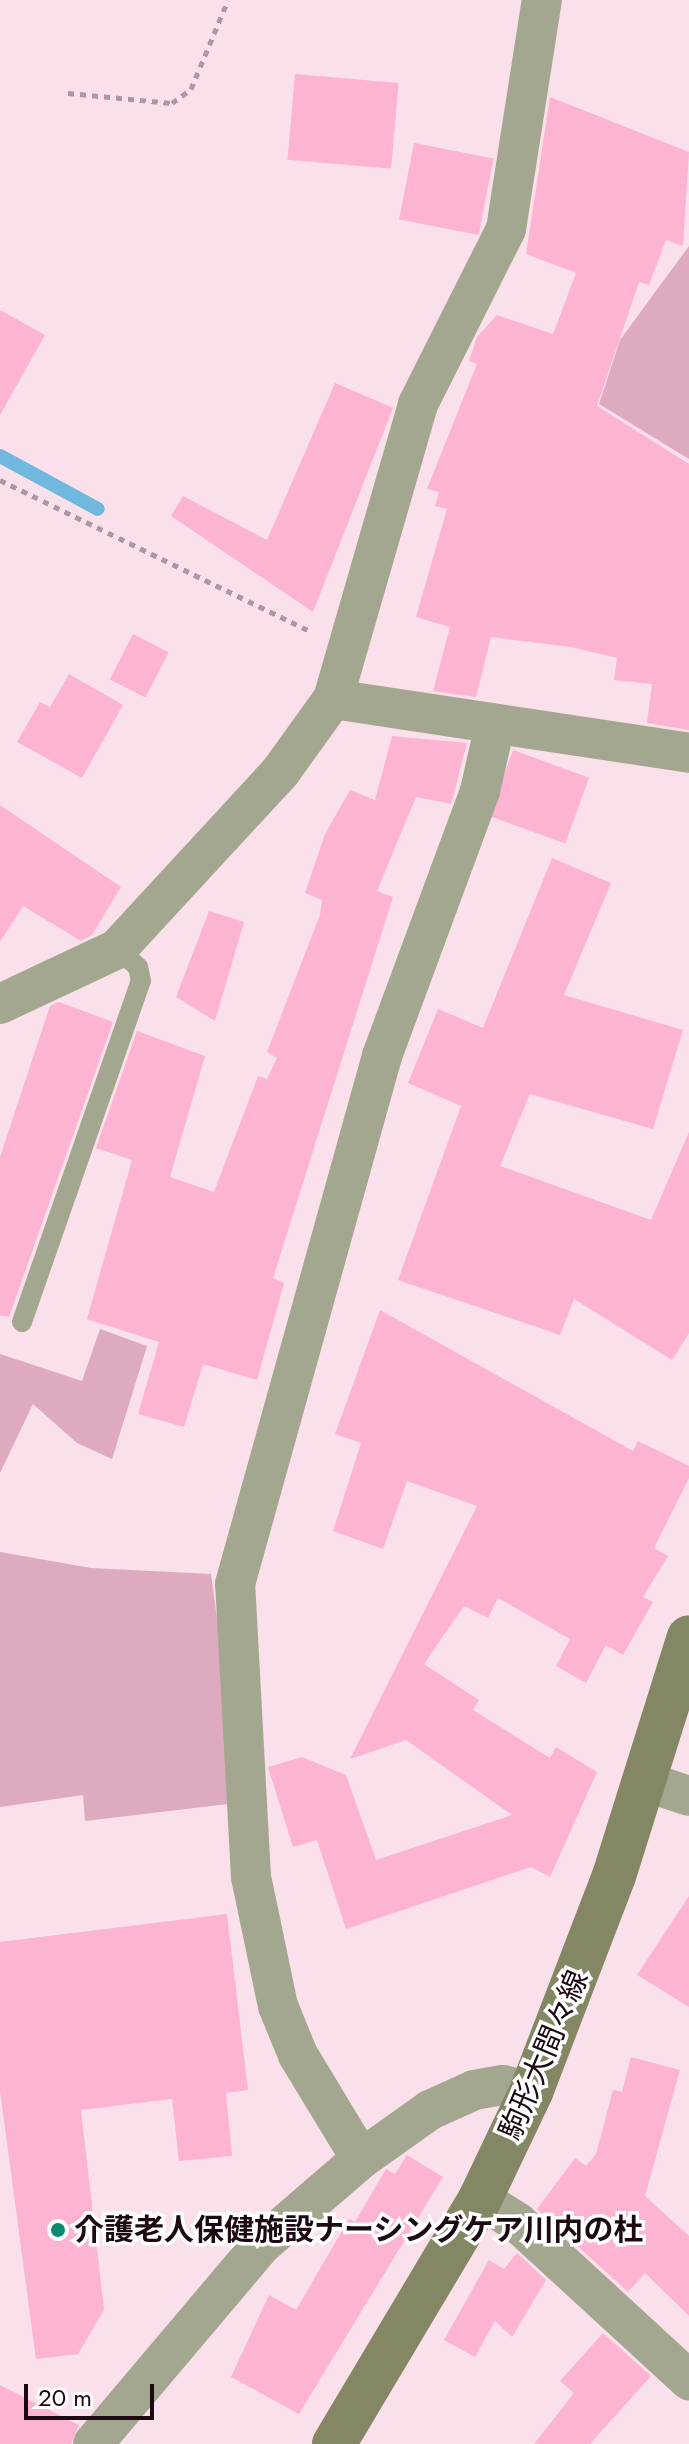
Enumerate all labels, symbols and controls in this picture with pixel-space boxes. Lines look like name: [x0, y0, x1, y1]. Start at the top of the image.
street label: 駒形大間々線: [492, 1965, 596, 2145]
place label: 介護老人保健施設ナーシングケア川内の杜: [74, 2212, 644, 2248]
marker: 介護老人保健施設ナーシングケア川内の杜: [49, 2221, 67, 2239]
scale bar: [28, 2368, 158, 2418]
text: 20 m: [38, 2380, 92, 2415]

